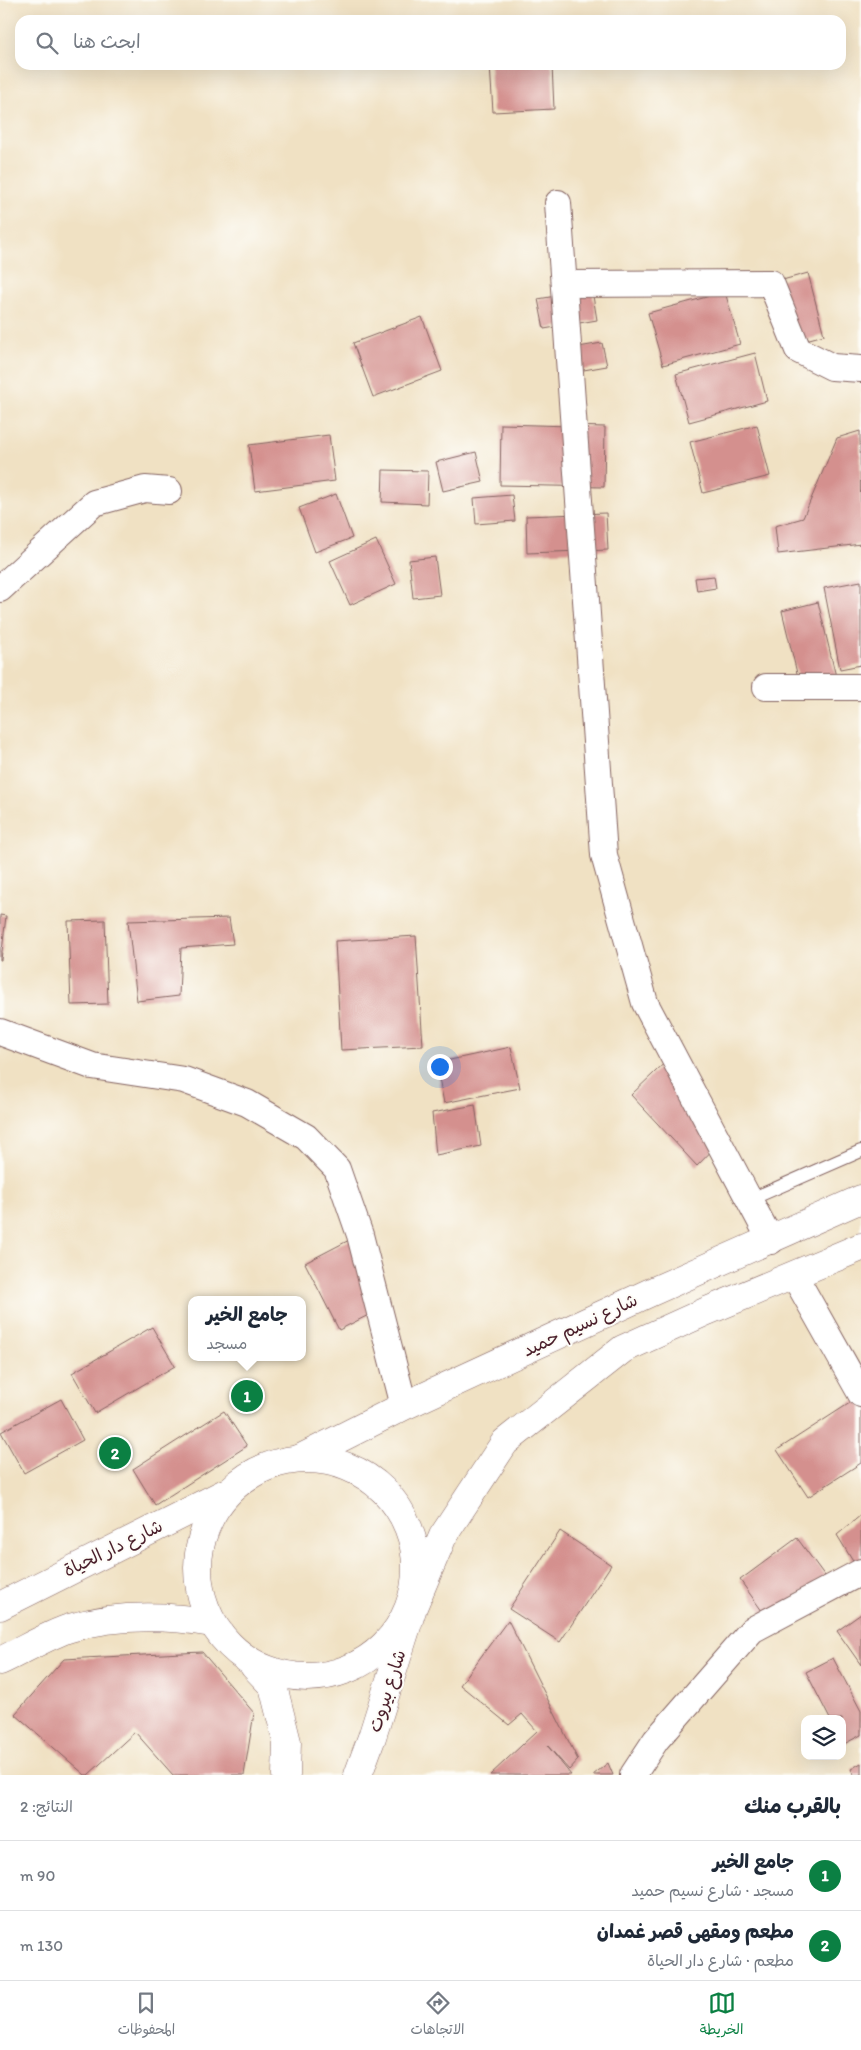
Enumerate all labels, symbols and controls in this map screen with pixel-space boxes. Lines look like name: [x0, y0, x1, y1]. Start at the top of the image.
search box: [15, 15, 846, 70]
icon: search: [33, 29, 61, 57]
text: ابحث هنا: [73, 30, 141, 53]
your location: [427, 1054, 453, 1080]
street label: شارع نسيم حميد: [519, 1289, 642, 1364]
popup: [188, 1296, 306, 1361]
text: جامع الخير: [206, 1303, 288, 1326]
text: مسجد: [206, 1334, 247, 1353]
pin: 1: [231, 1377, 263, 1415]
pin: 2: [99, 1434, 131, 1472]
street label: شارع دار الحياة: [60, 1515, 167, 1582]
street label: شارع بيروت: [363, 1647, 412, 1735]
map controls: [801, 1715, 846, 1760]
button: layers: [801, 1715, 846, 1760]
text: بالقرب منك: [744, 1793, 841, 1818]
text: النتائج: 2: [20, 1797, 73, 1816]
text: جامع الخير: [713, 1850, 794, 1873]
text: 90 m: [20, 1866, 55, 1885]
text: 1: [821, 1866, 829, 1885]
text: مسجد · شارع نسيم حميد: [631, 1881, 794, 1900]
text: مطعم ومقهى قصر غمدان: [597, 1920, 794, 1943]
text: 130 m: [20, 1936, 63, 1955]
text: 2: [821, 1936, 829, 1955]
text: مطعم · شارع دار الحياة: [647, 1951, 794, 1970]
tab: المحفوظات: [118, 1989, 175, 2042]
tab: الاتجاهات: [410, 1989, 465, 2042]
tab: الخريطة: [700, 1989, 743, 2042]

